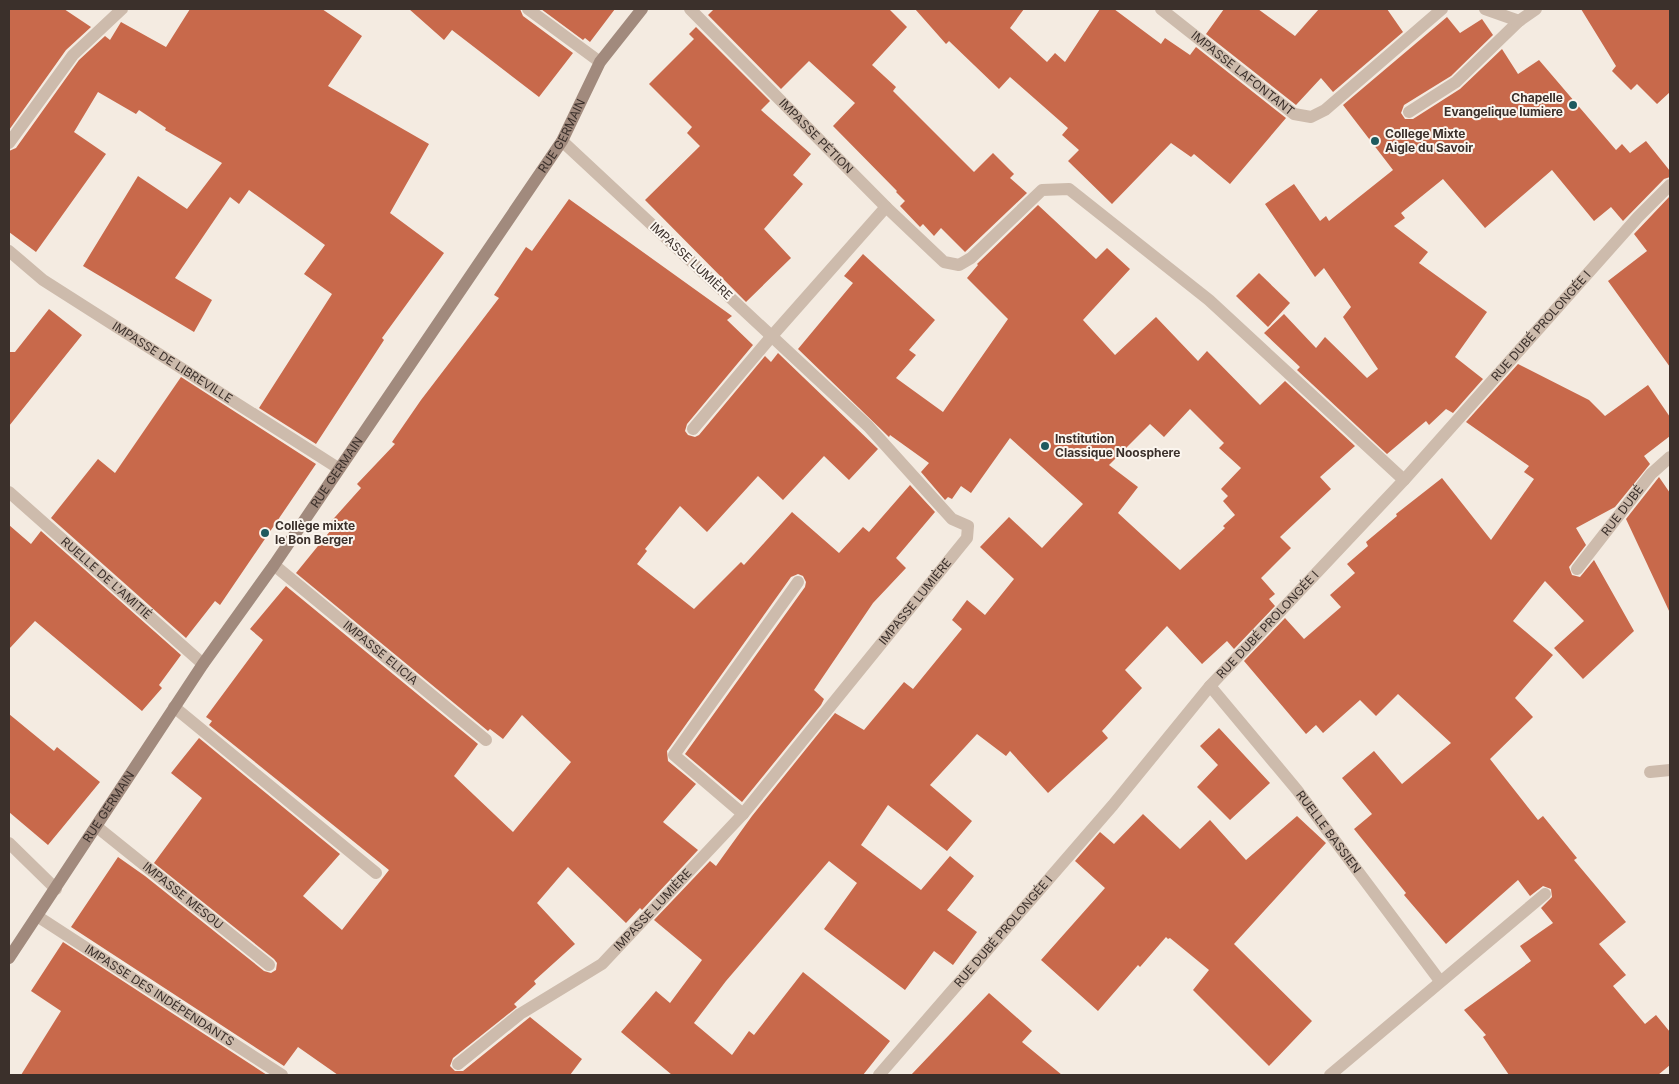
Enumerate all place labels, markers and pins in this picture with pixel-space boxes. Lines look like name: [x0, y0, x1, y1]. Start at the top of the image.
place label: Chapelle Evangelique lumiere: [1444, 90, 1563, 119]
marker: Chapelle Evangelique lumiere: [1567, 99, 1579, 111]
place label: College Mixte Aigle du Savoir: [1385, 126, 1473, 155]
marker: College Mixte Aigle du Savoir: [1369, 135, 1381, 147]
place label: Institution Classique Noosphere: [1055, 431, 1180, 460]
marker: Institution Classique Noosphere: [1039, 440, 1051, 452]
place label: Collège mixte le Bon Berger: [275, 518, 355, 547]
marker: Collège mixte le Bon Berger: [259, 527, 271, 539]

